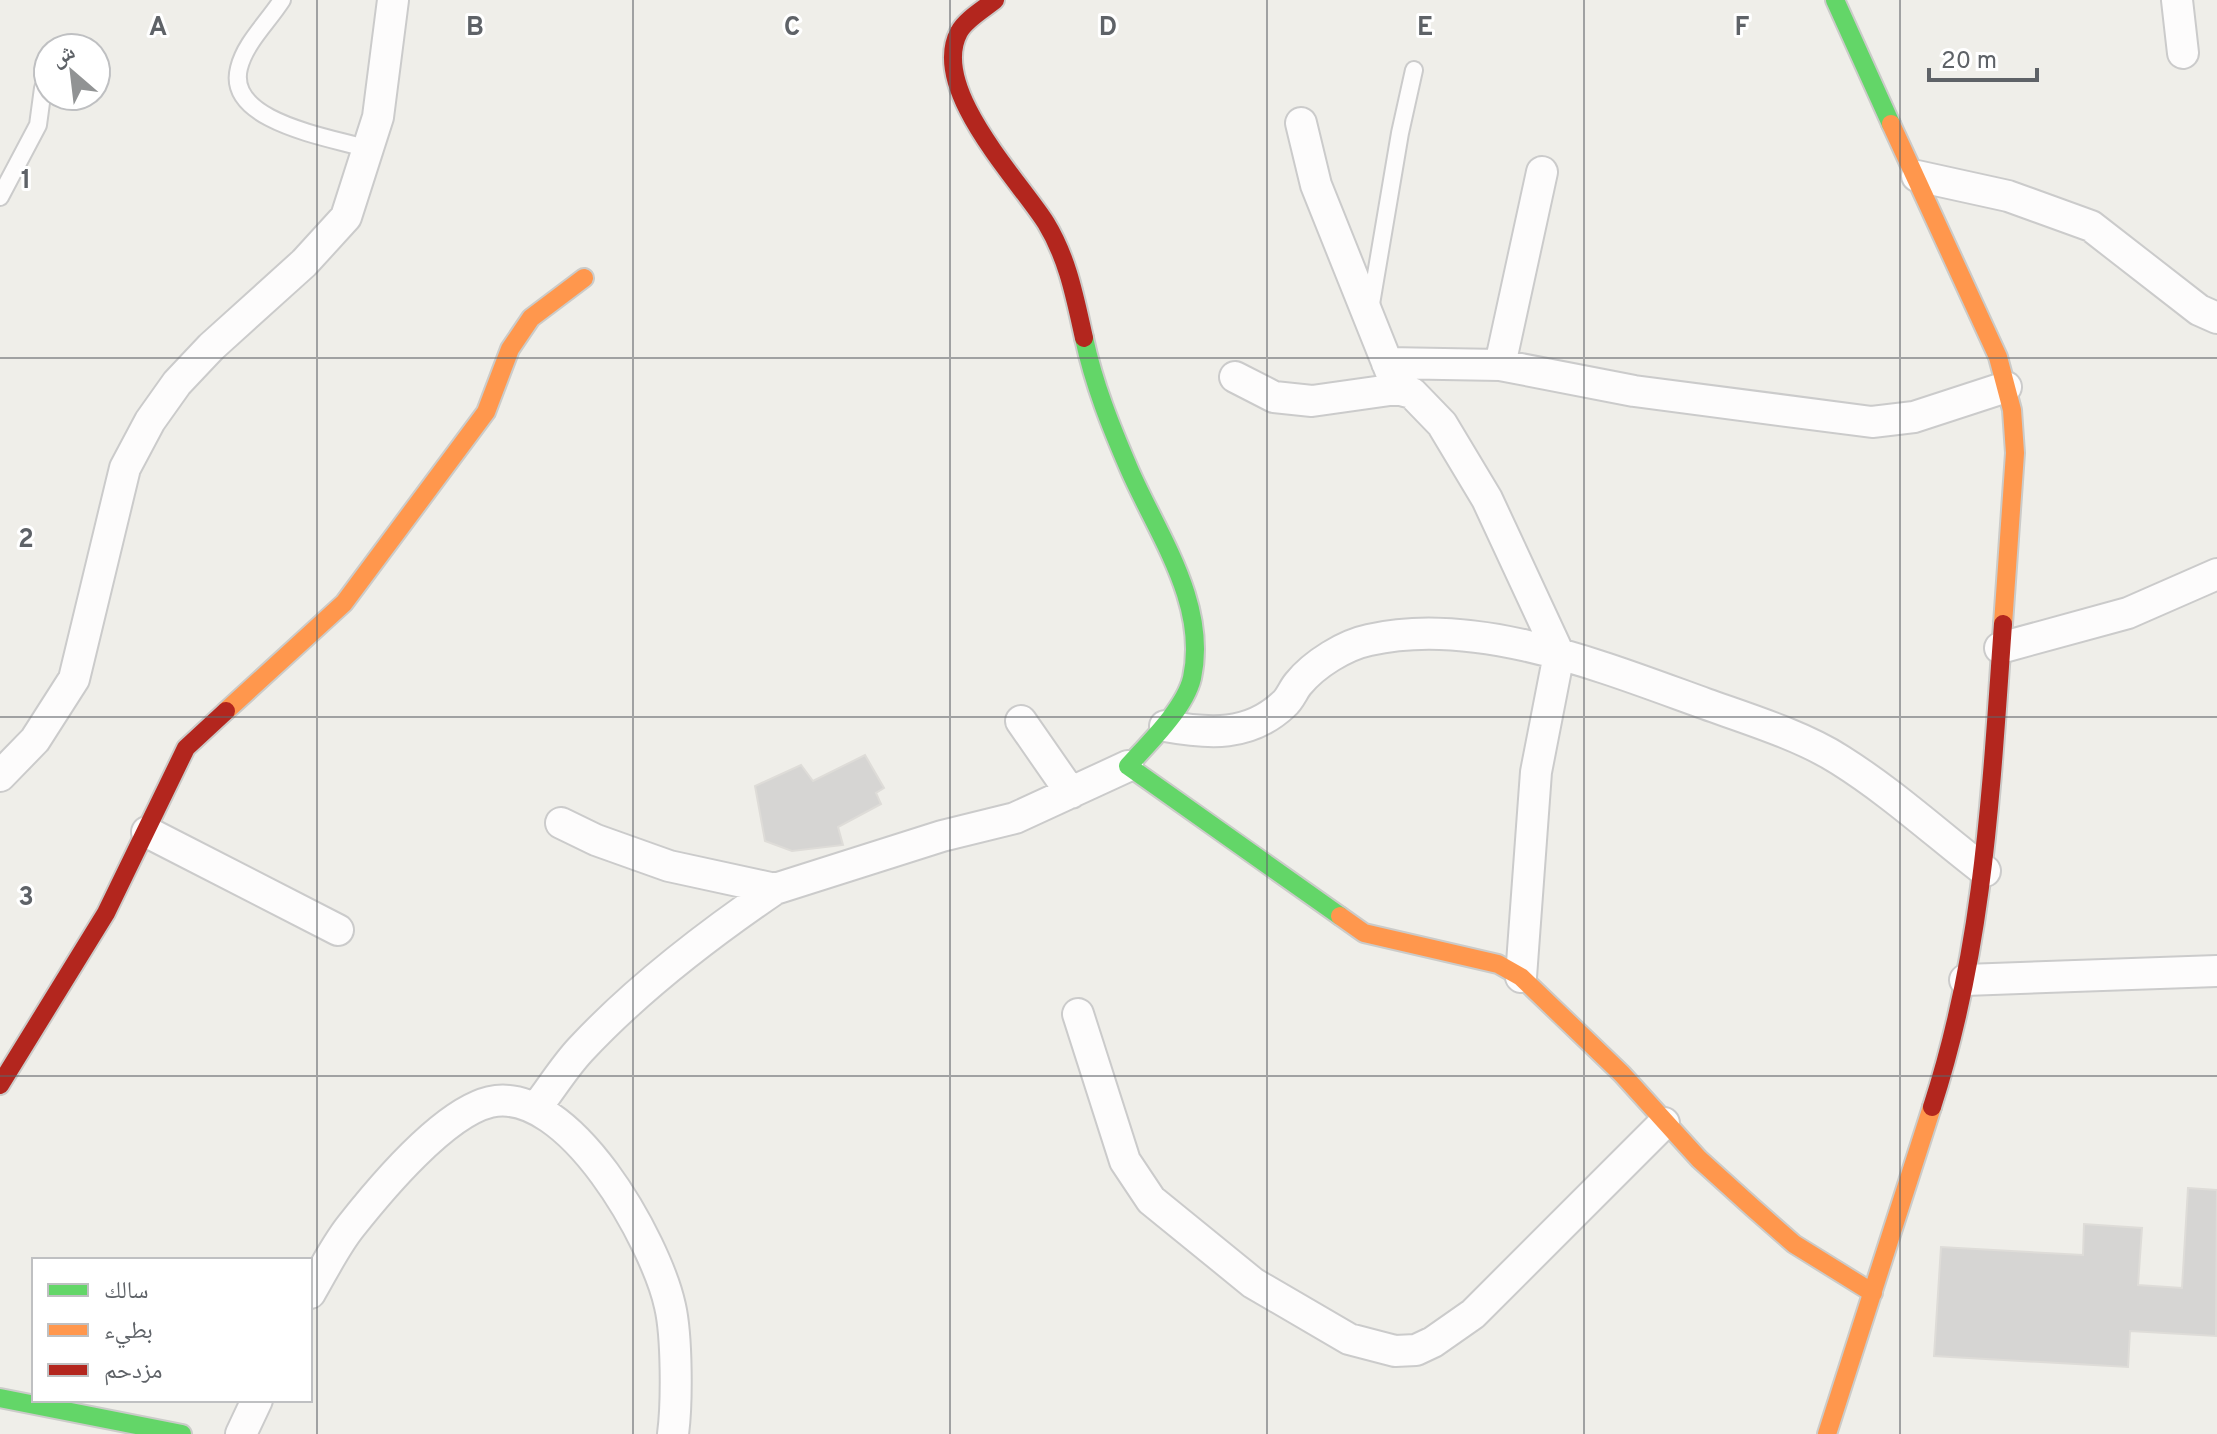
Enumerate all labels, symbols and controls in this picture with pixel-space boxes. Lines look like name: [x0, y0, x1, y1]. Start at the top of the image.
text: A: [149, 12, 167, 45]
text: B: [466, 12, 484, 45]
text: C: [784, 12, 800, 45]
text: D: [1099, 12, 1117, 45]
text: E: [1417, 12, 1433, 45]
text: F: [1735, 12, 1750, 45]
north arrow: [32, 32, 112, 112]
scale bar: [1929, 32, 2037, 82]
text: ش: [47, 39, 80, 74]
text: 20 m: [1941, 47, 1997, 77]
text: 1: [21, 165, 31, 198]
text: 2: [18, 524, 34, 557]
text: 3: [18, 882, 34, 915]
legend: [32, 1258, 312, 1402]
text: سالك: [104, 1277, 149, 1307]
text: بطيء: [104, 1317, 153, 1349]
text: مزدحم: [104, 1357, 163, 1387]

